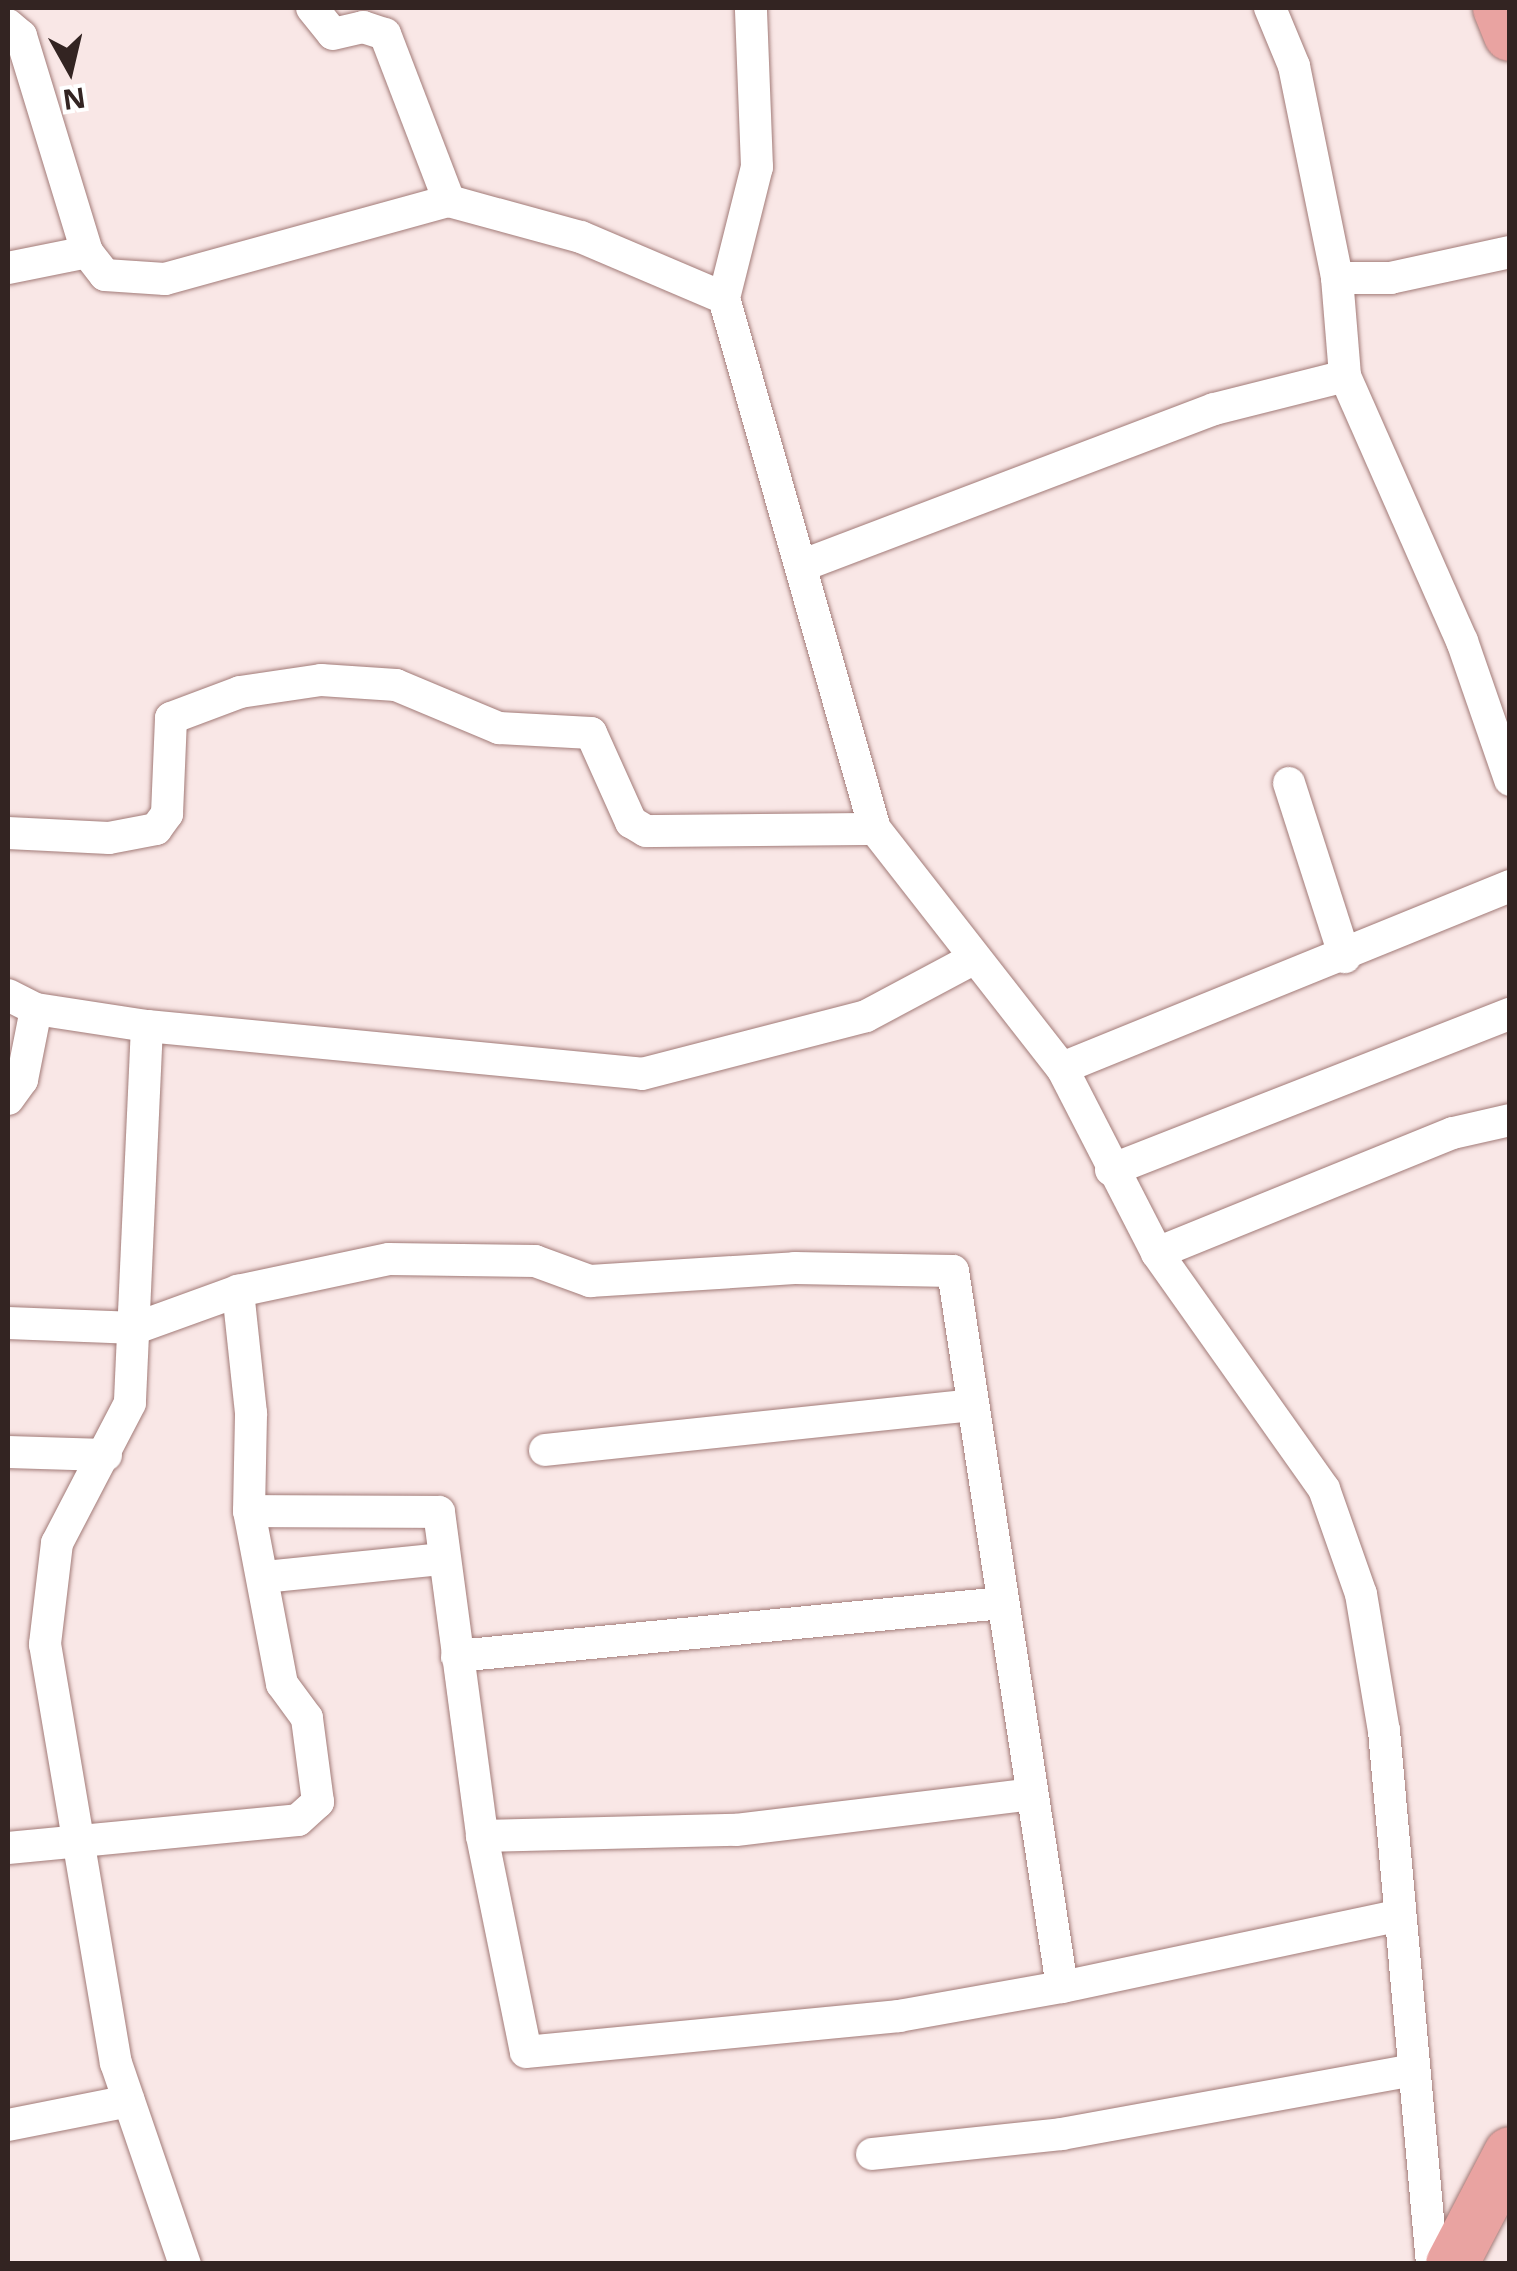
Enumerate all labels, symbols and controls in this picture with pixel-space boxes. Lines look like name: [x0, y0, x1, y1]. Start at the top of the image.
north arrow: [20, 20, 120, 120]
text: N: [60, 79, 88, 120]

